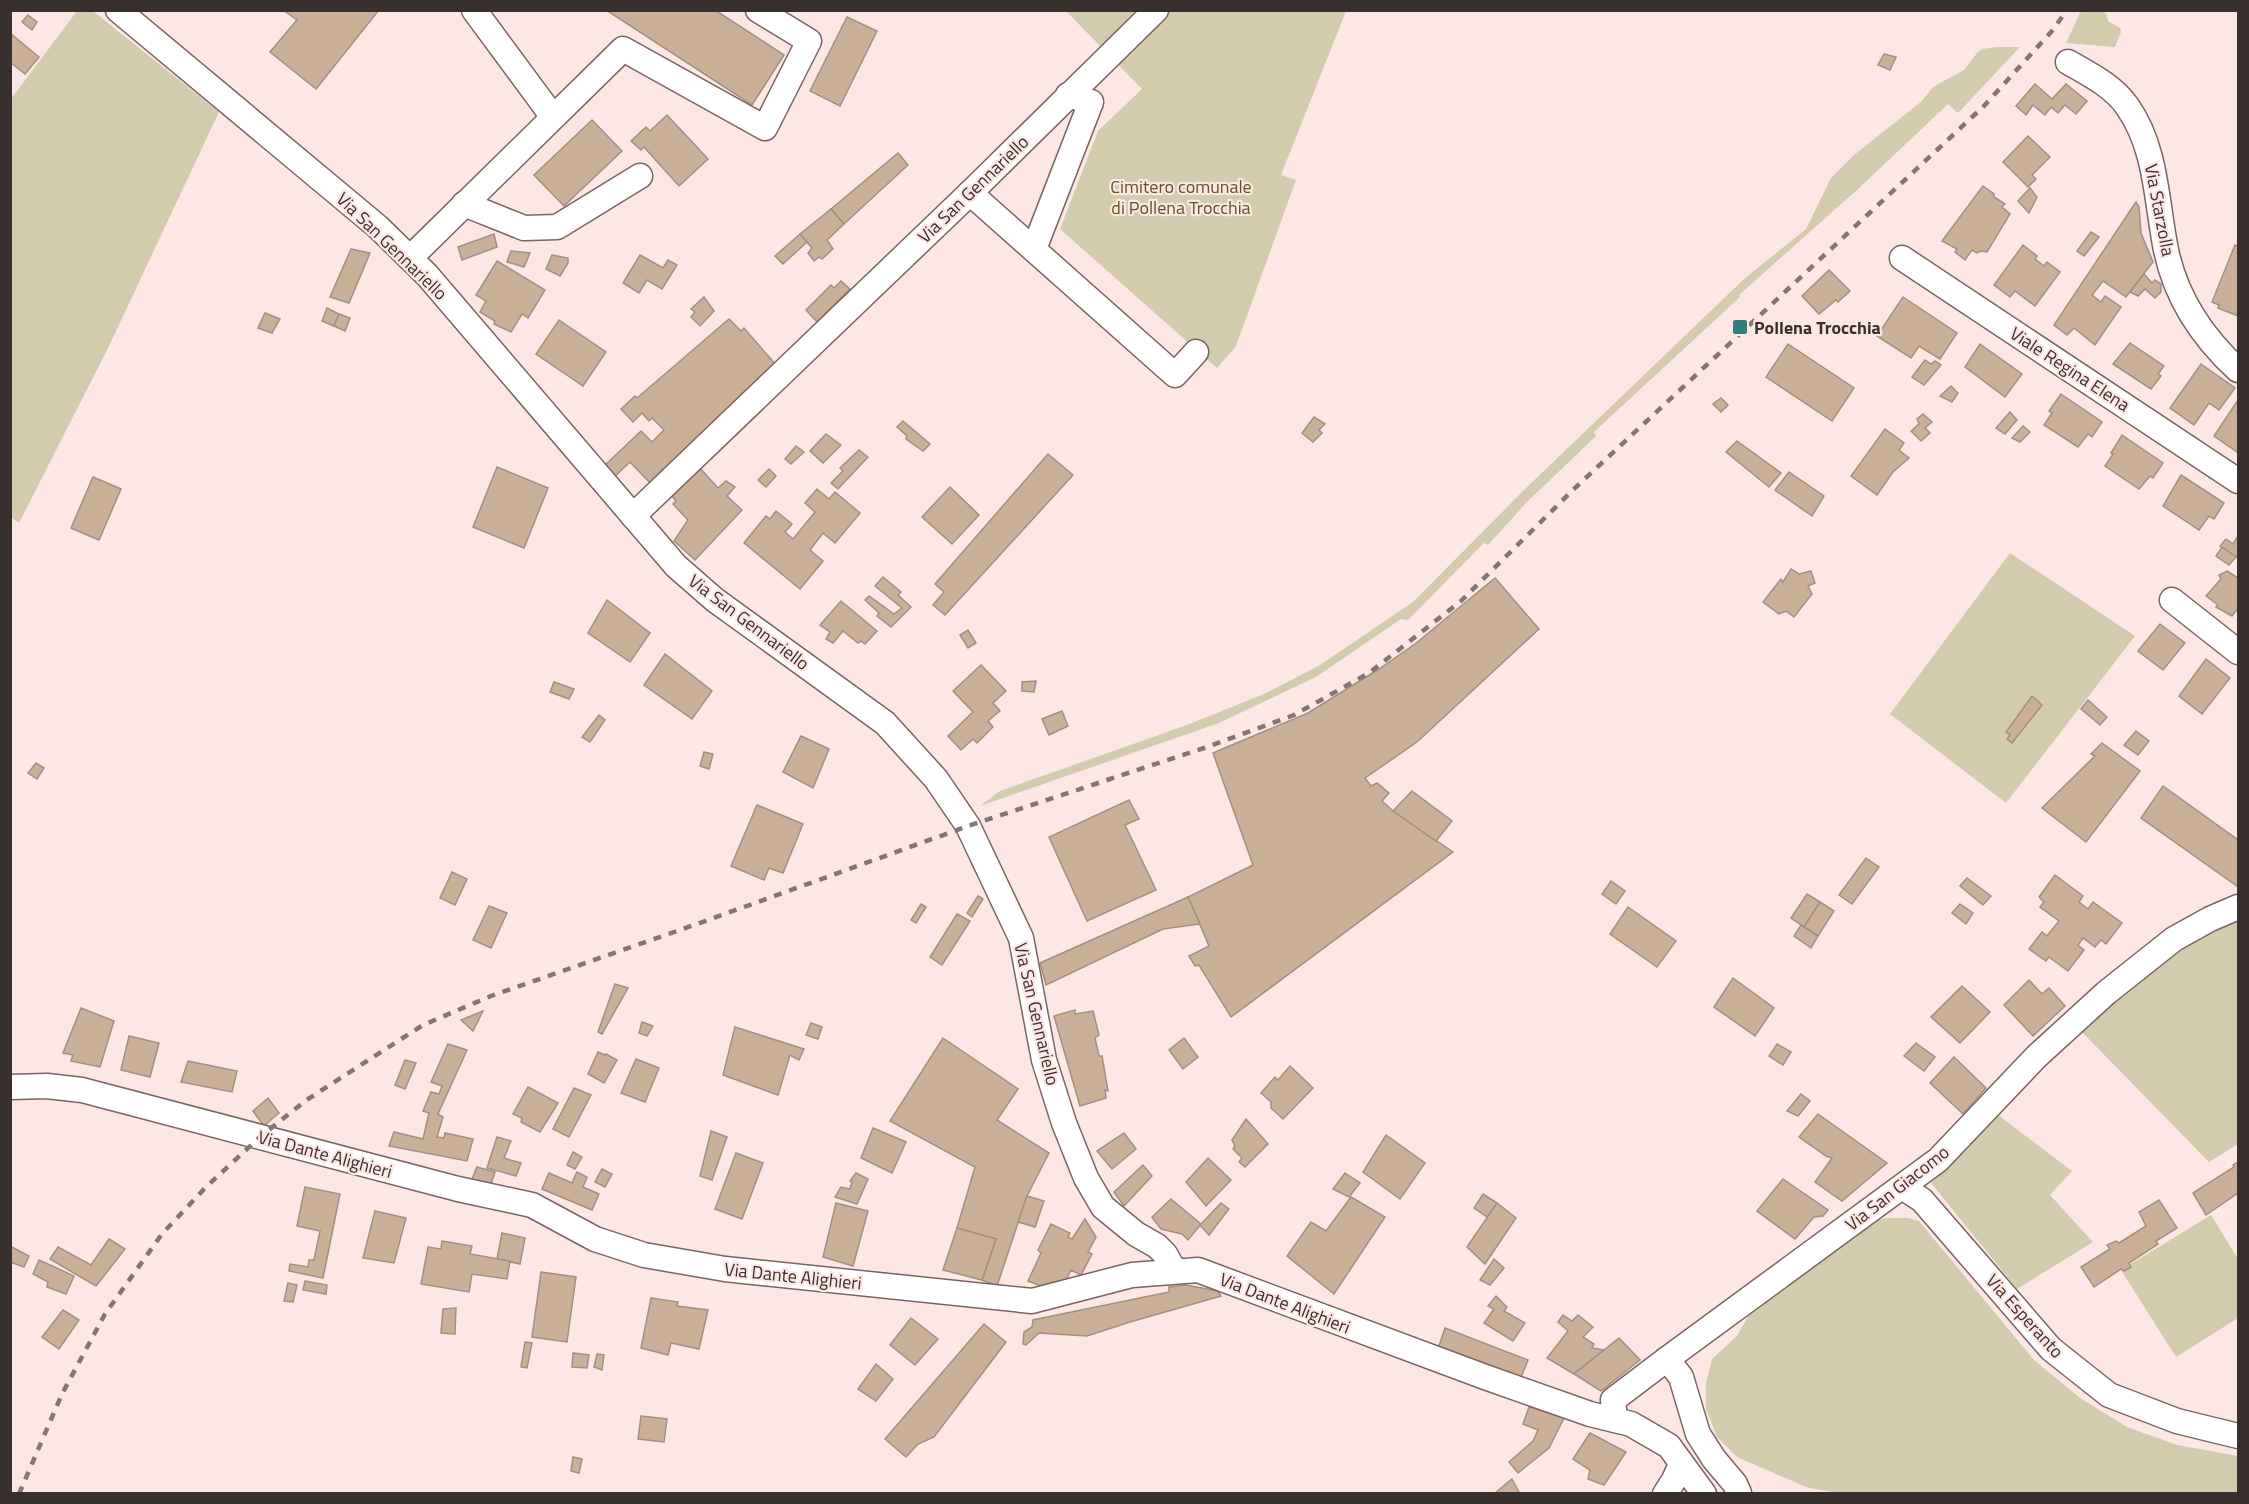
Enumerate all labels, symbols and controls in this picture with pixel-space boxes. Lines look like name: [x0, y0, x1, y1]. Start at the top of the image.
street label: Via San Gennariello: [911, 129, 1035, 249]
street label: Via Starzolla: [2138, 162, 2182, 258]
park label: Cimitero comunale di Pollena Trocchia: [1110, 173, 1252, 221]
street label: Via San Gennariello: [330, 186, 454, 306]
place label: Pollena Trocchia: [1754, 314, 1881, 341]
marker: Pollena Trocchia: [1731, 318, 1749, 336]
street label: Viale Regina Elena: [2005, 320, 2135, 418]
street label: Via San Gennariello: [683, 567, 815, 677]
street label: Via San Gennariello: [1007, 940, 1067, 1088]
street label: Via Dante Alighieri: [255, 1123, 395, 1185]
street label: Via San Giacomo: [1839, 1139, 1955, 1237]
street label: Via Dante Alighieri: [723, 1255, 863, 1297]
street label: Via Dante Alighieri: [1216, 1266, 1354, 1340]
street label: Via Esperanto: [1980, 1268, 2070, 1364]

